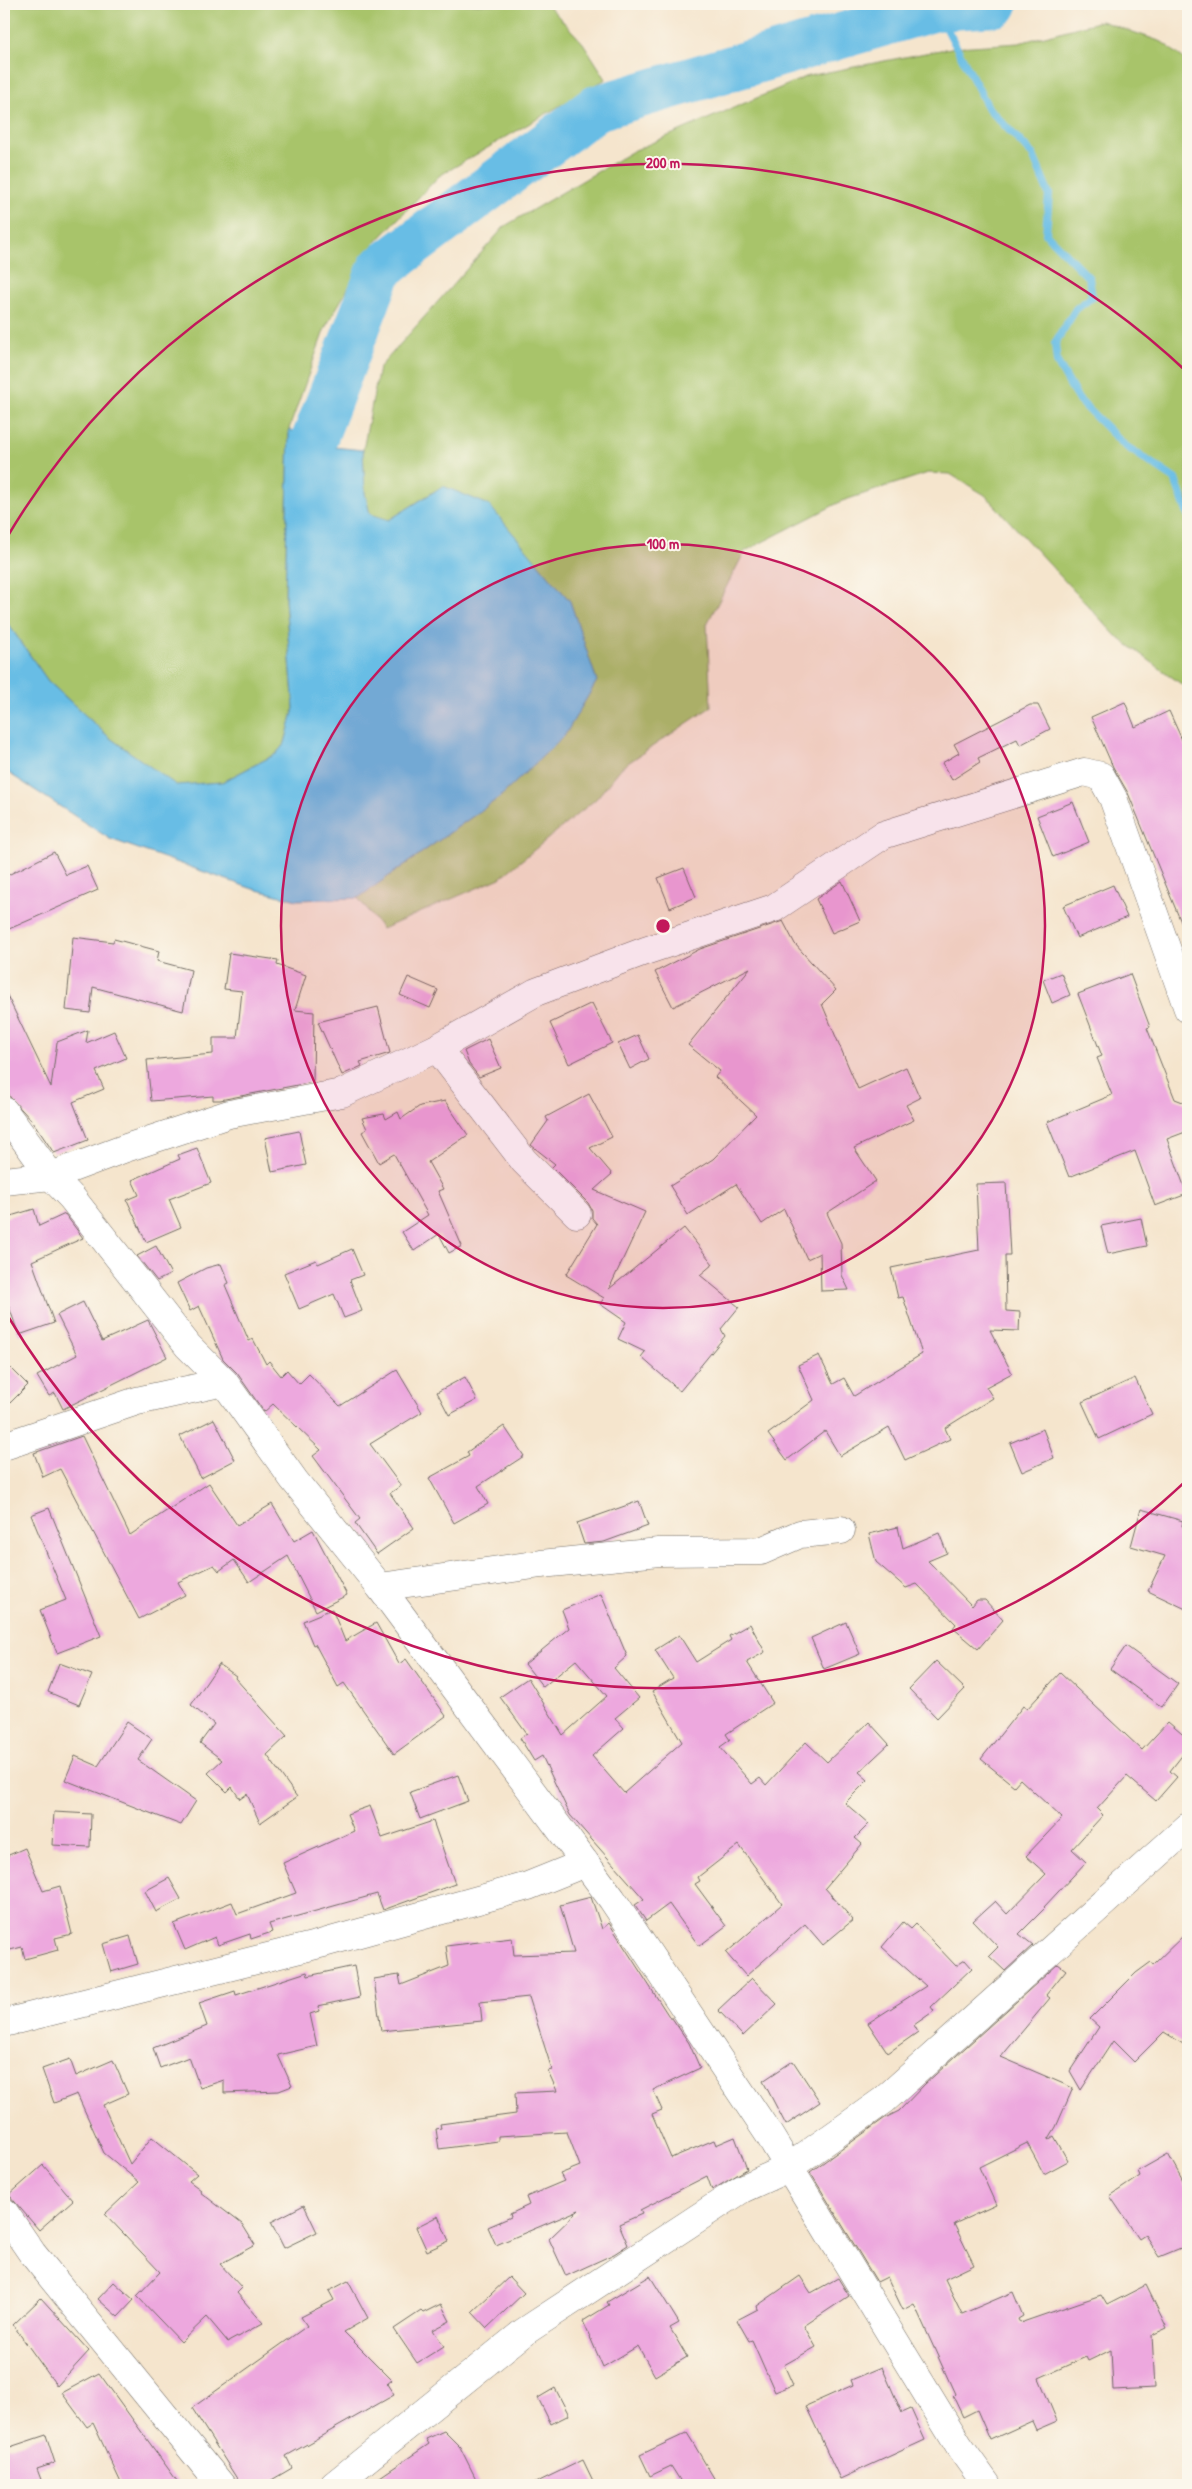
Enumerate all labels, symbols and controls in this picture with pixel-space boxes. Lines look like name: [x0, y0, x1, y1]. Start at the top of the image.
text: 200 m: [646, 152, 680, 173]
text: 100 m: [647, 533, 679, 554]
centre of rings: [654, 917, 672, 935]

